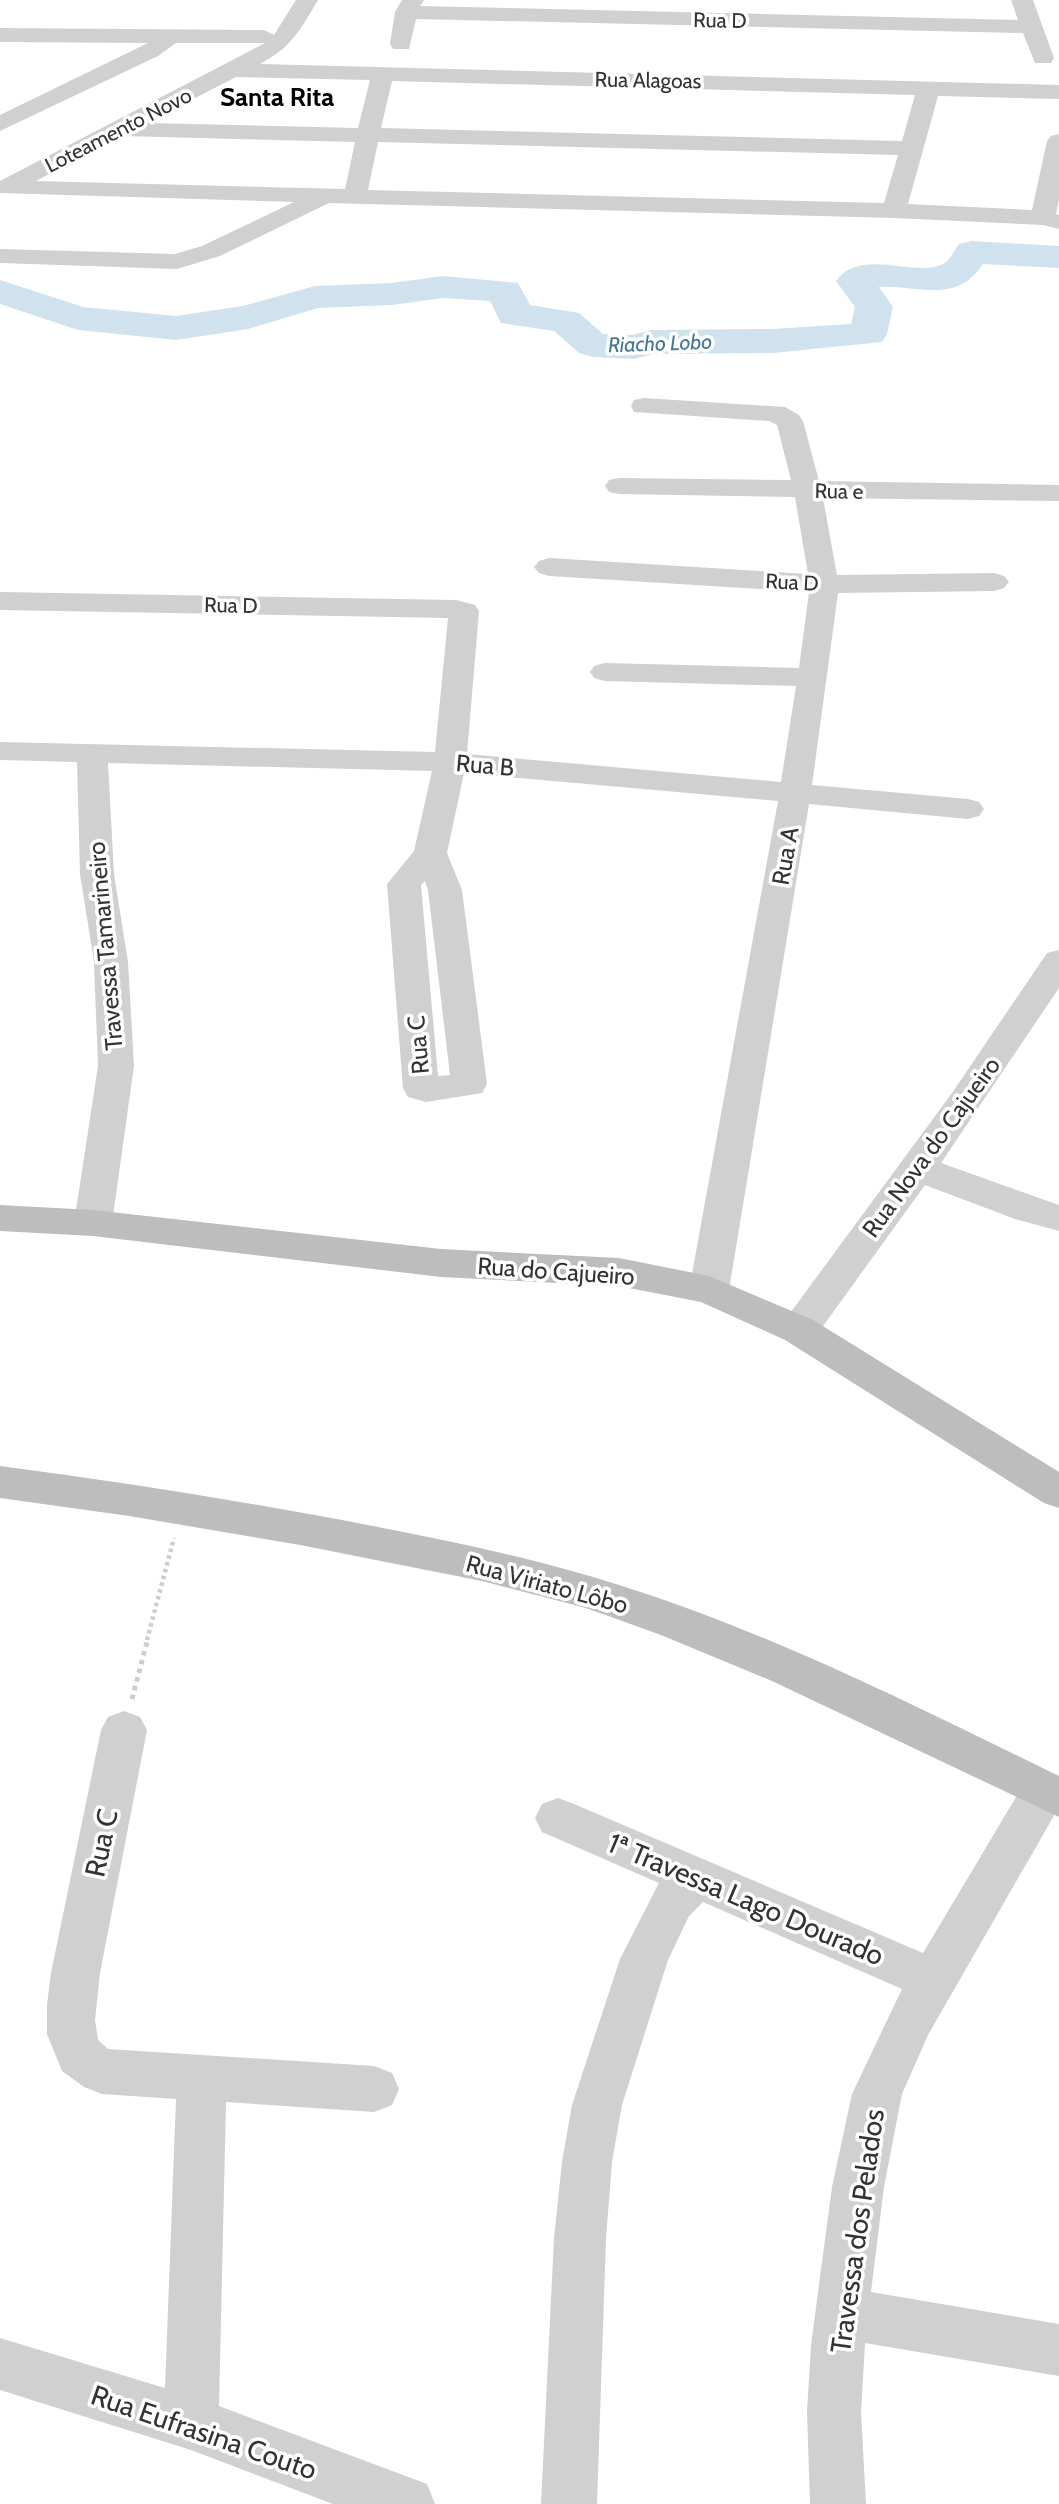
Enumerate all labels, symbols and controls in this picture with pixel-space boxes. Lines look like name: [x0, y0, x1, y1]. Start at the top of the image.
street label: Rua D: [693, 7, 747, 33]
street label: Rua Alagoas: [594, 67, 702, 93]
district label: Santa Rita: [220, 81, 334, 113]
street label: Loteamento Novo: [41, 82, 195, 178]
water label: Riacho Lobo: [608, 329, 712, 357]
street label: Rua e: [814, 478, 864, 504]
street label: Rua D: [765, 568, 819, 596]
street label: Rua D: [204, 592, 258, 618]
street label: Rua B: [455, 748, 515, 782]
street label: Rua A: [766, 824, 804, 887]
street label: Travessa Tamarineiro: [81, 841, 129, 1051]
street label: Rua C: [401, 1015, 435, 1075]
street label: Rua Nova do Cajueiro: [856, 1051, 1006, 1243]
street label: Rua do Cajueiro: [476, 1251, 636, 1291]
street label: Rua Viriato Lôbo: [463, 1548, 631, 1620]
street label: Rua C: [77, 1806, 125, 1880]
street label: 1ª Travessa Lago Dourado: [603, 1825, 889, 1973]
street label: Travessa dos Pelados: [823, 2107, 891, 2355]
street label: Rua Eufrasina Couto: [87, 2377, 321, 2487]

